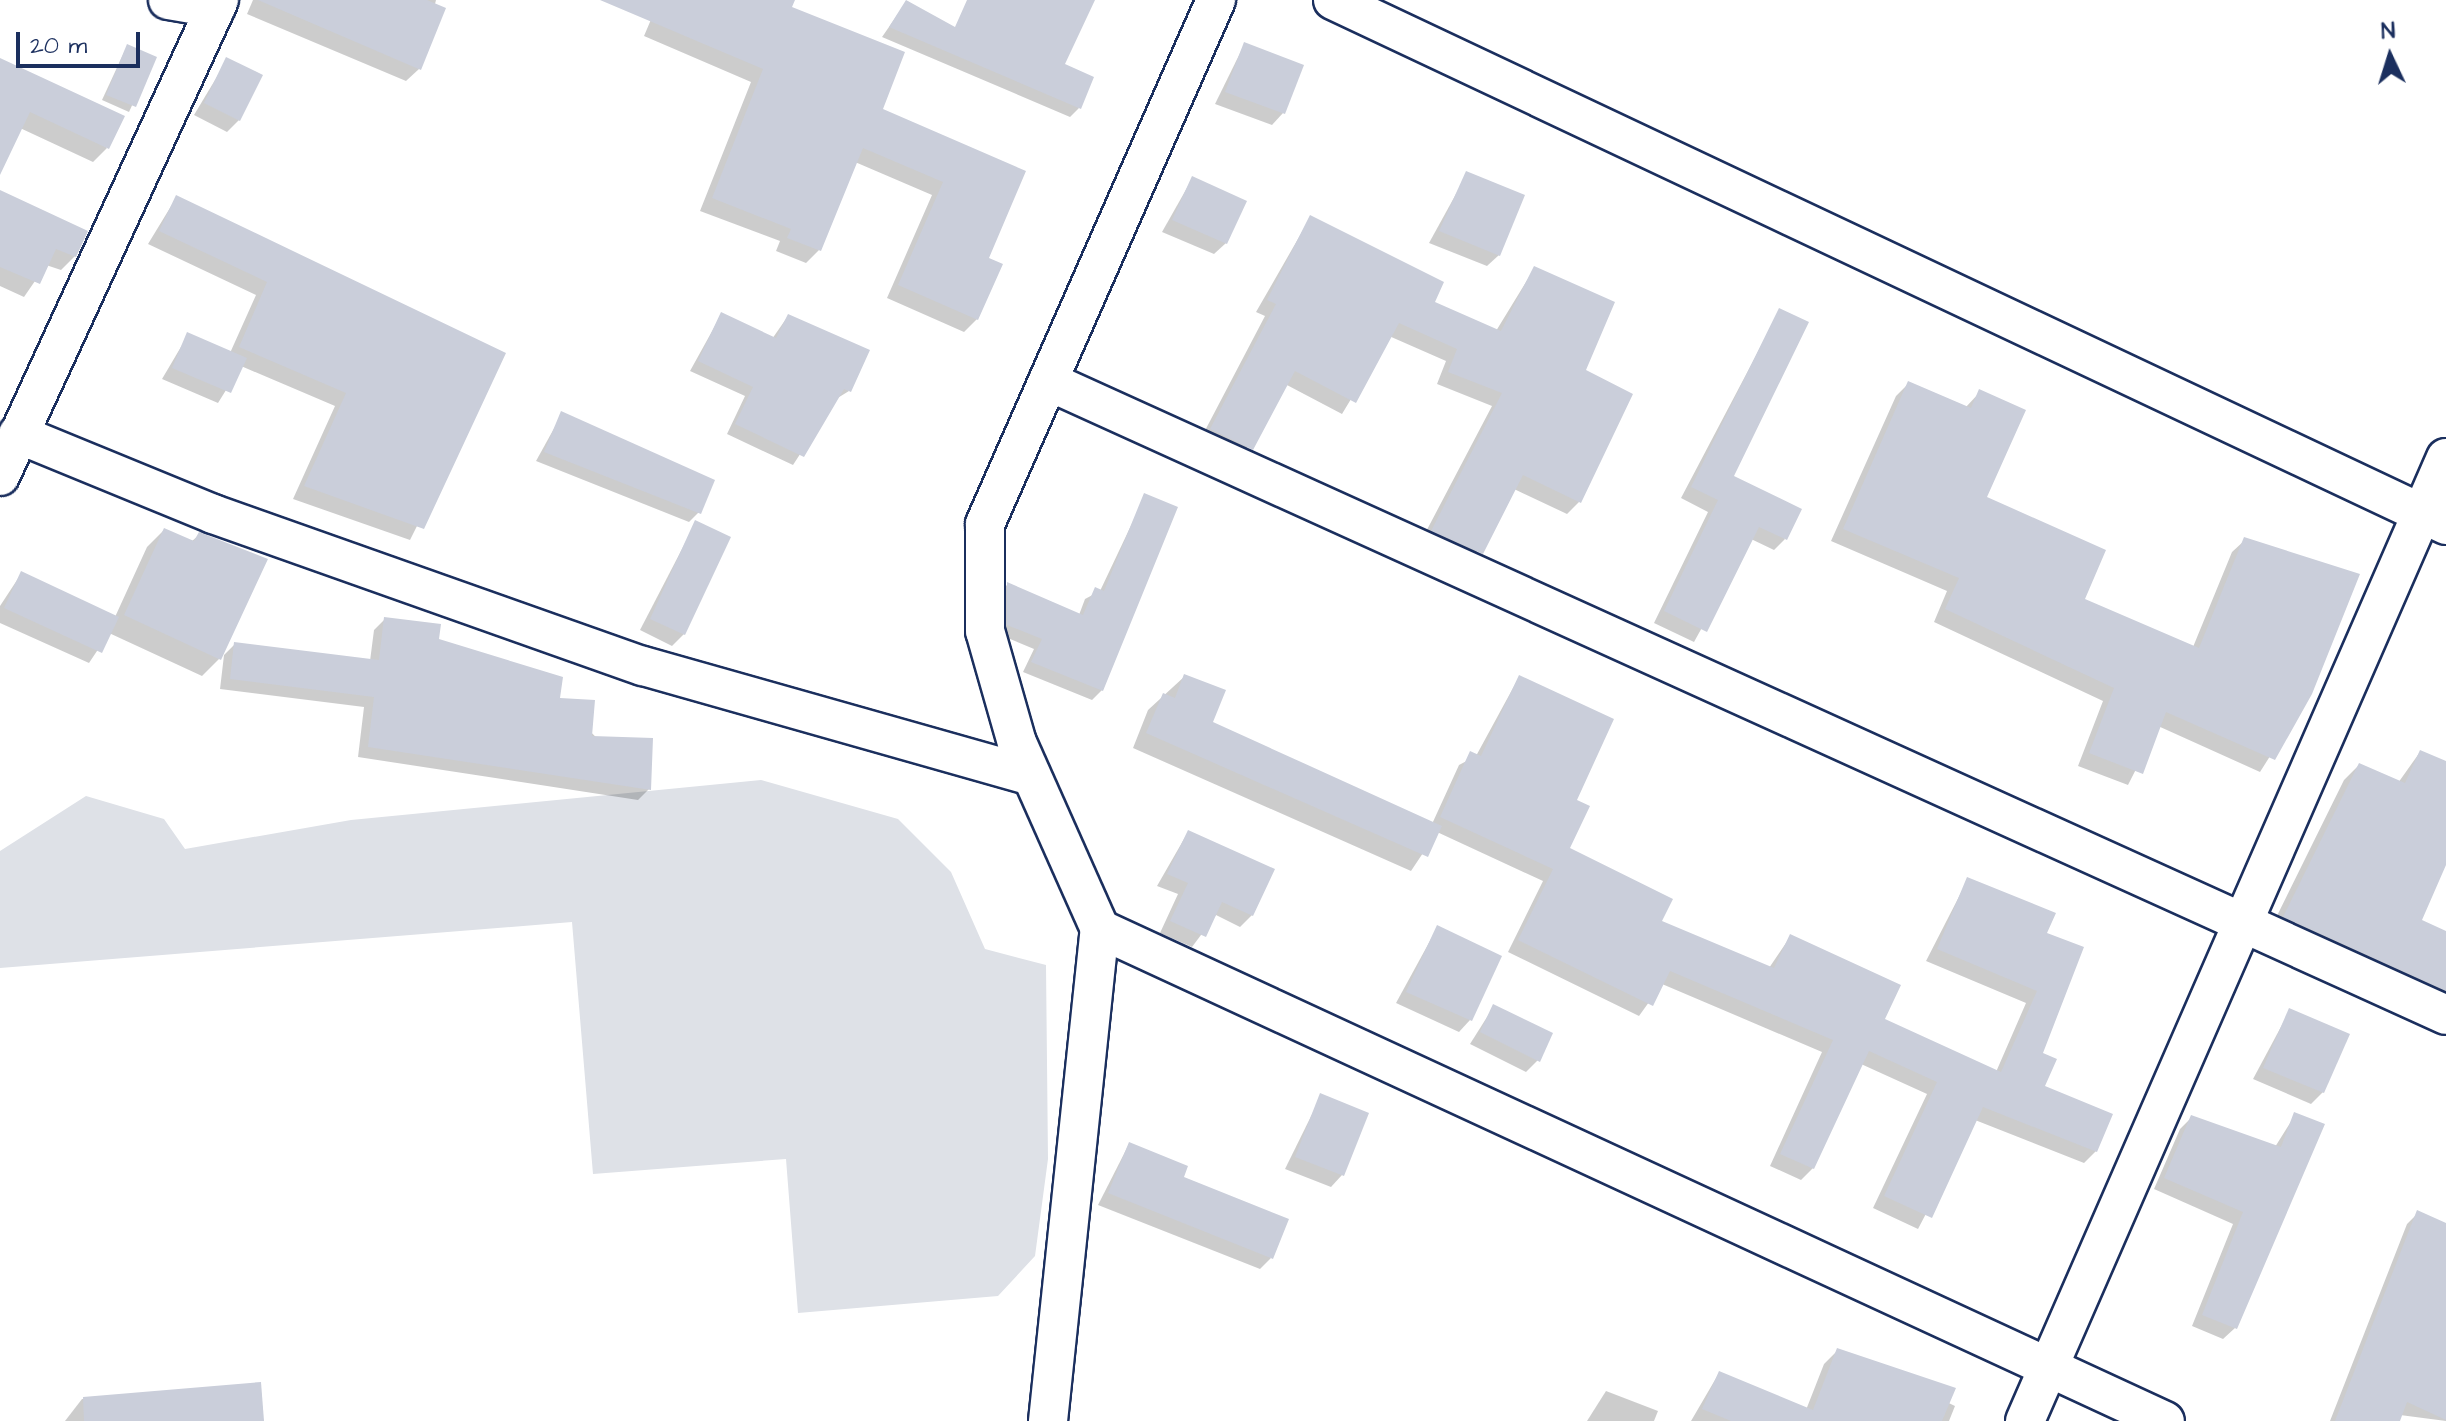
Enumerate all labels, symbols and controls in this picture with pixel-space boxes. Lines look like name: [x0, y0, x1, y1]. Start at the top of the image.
scale bar: [20, 16, 144, 66]
north arrow: [2350, 16, 2430, 96]
text: N: [2380, 16, 2396, 48]
text: 20 m: [30, 29, 87, 63]

